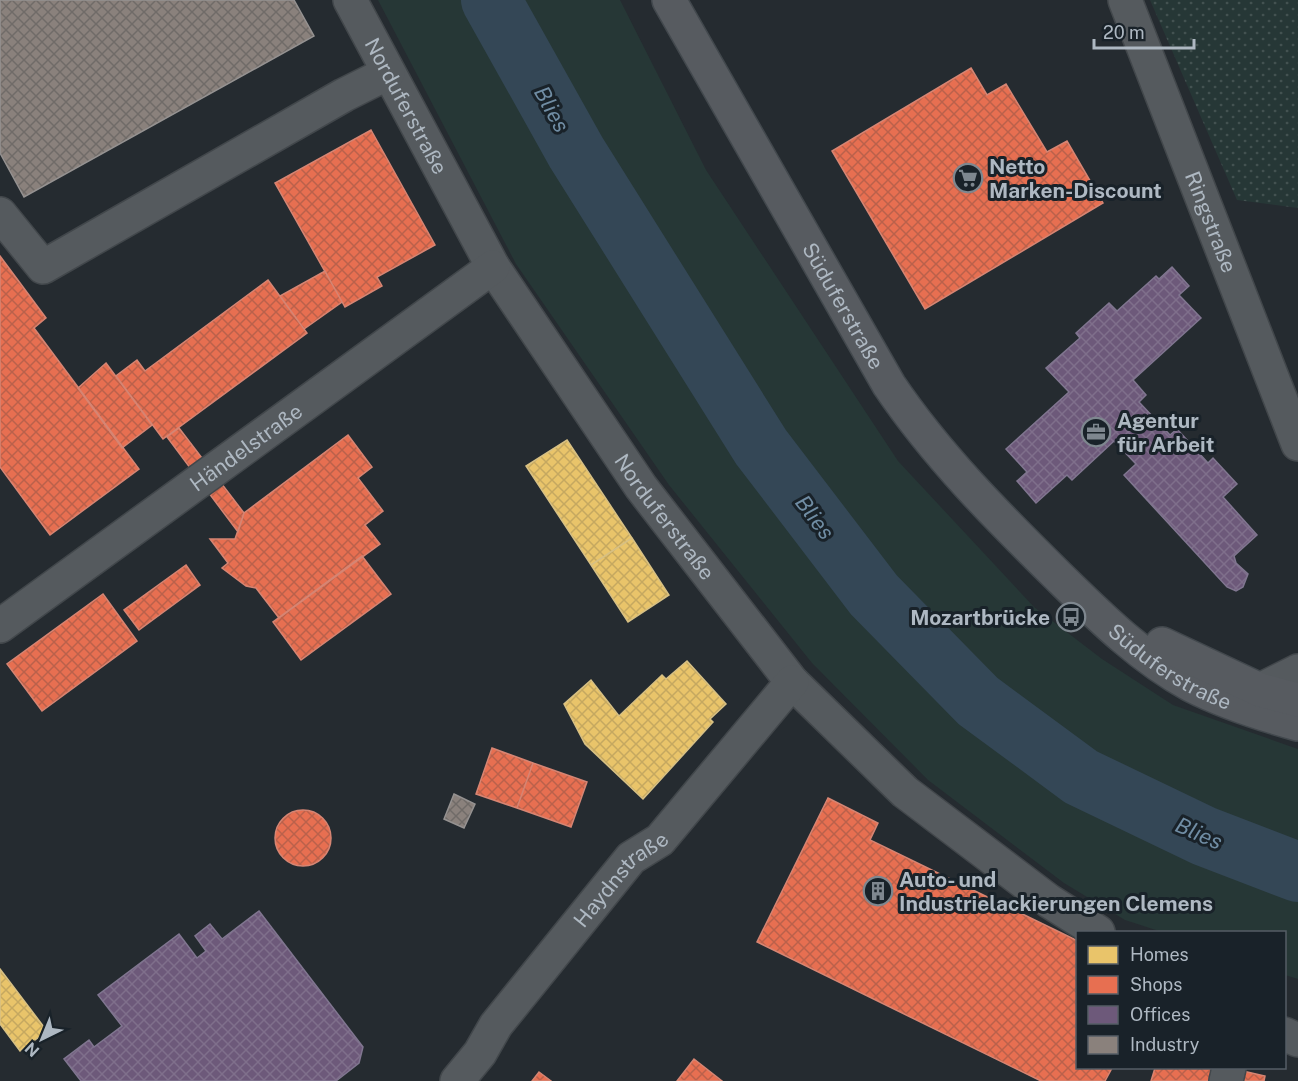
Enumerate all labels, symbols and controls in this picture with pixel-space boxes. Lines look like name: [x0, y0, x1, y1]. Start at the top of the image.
scale bar: [1094, 12, 1194, 50]
text: 20 m: [1103, 22, 1145, 43]
street label: Norduferstraße: [360, 33, 453, 178]
water label: Blies: [529, 81, 575, 137]
place label: Netto Marken-Discount: [989, 154, 1162, 203]
supermarket icon: Netto Marken-Discount: [952, 162, 984, 194]
street label: Ringstraße: [1180, 168, 1242, 276]
street label: Süduferstraße: [798, 238, 890, 373]
street label: Händelstraße: [185, 398, 307, 496]
place label: Agentur für Arbeit: [1117, 408, 1214, 457]
office icon: Agentur für Arbeit: [1080, 416, 1112, 448]
street label: Norduferstraße: [610, 449, 720, 584]
water label: Blies: [790, 490, 840, 544]
bus stop icon: Mozartbrücke: [1055, 601, 1087, 633]
place label: Mozartbrücke: [910, 605, 1050, 630]
street label: Süduferstraße: [1104, 618, 1235, 714]
water label: Blies: [1171, 811, 1227, 855]
street label: Haydnstraße: [568, 827, 674, 932]
place label: Auto- und Industrielackierungen Clemens: [899, 867, 1213, 916]
building icon: Auto- und Industrielackierungen Clemens: [862, 875, 894, 907]
legend: [1076, 931, 1286, 1069]
text: Homes: [1130, 944, 1189, 965]
text: Shops: [1130, 974, 1182, 995]
text: Offices: [1130, 1004, 1190, 1025]
north arrow: [12, 1009, 72, 1069]
text: Industry: [1130, 1034, 1200, 1055]
text: N: [21, 1038, 43, 1061]

